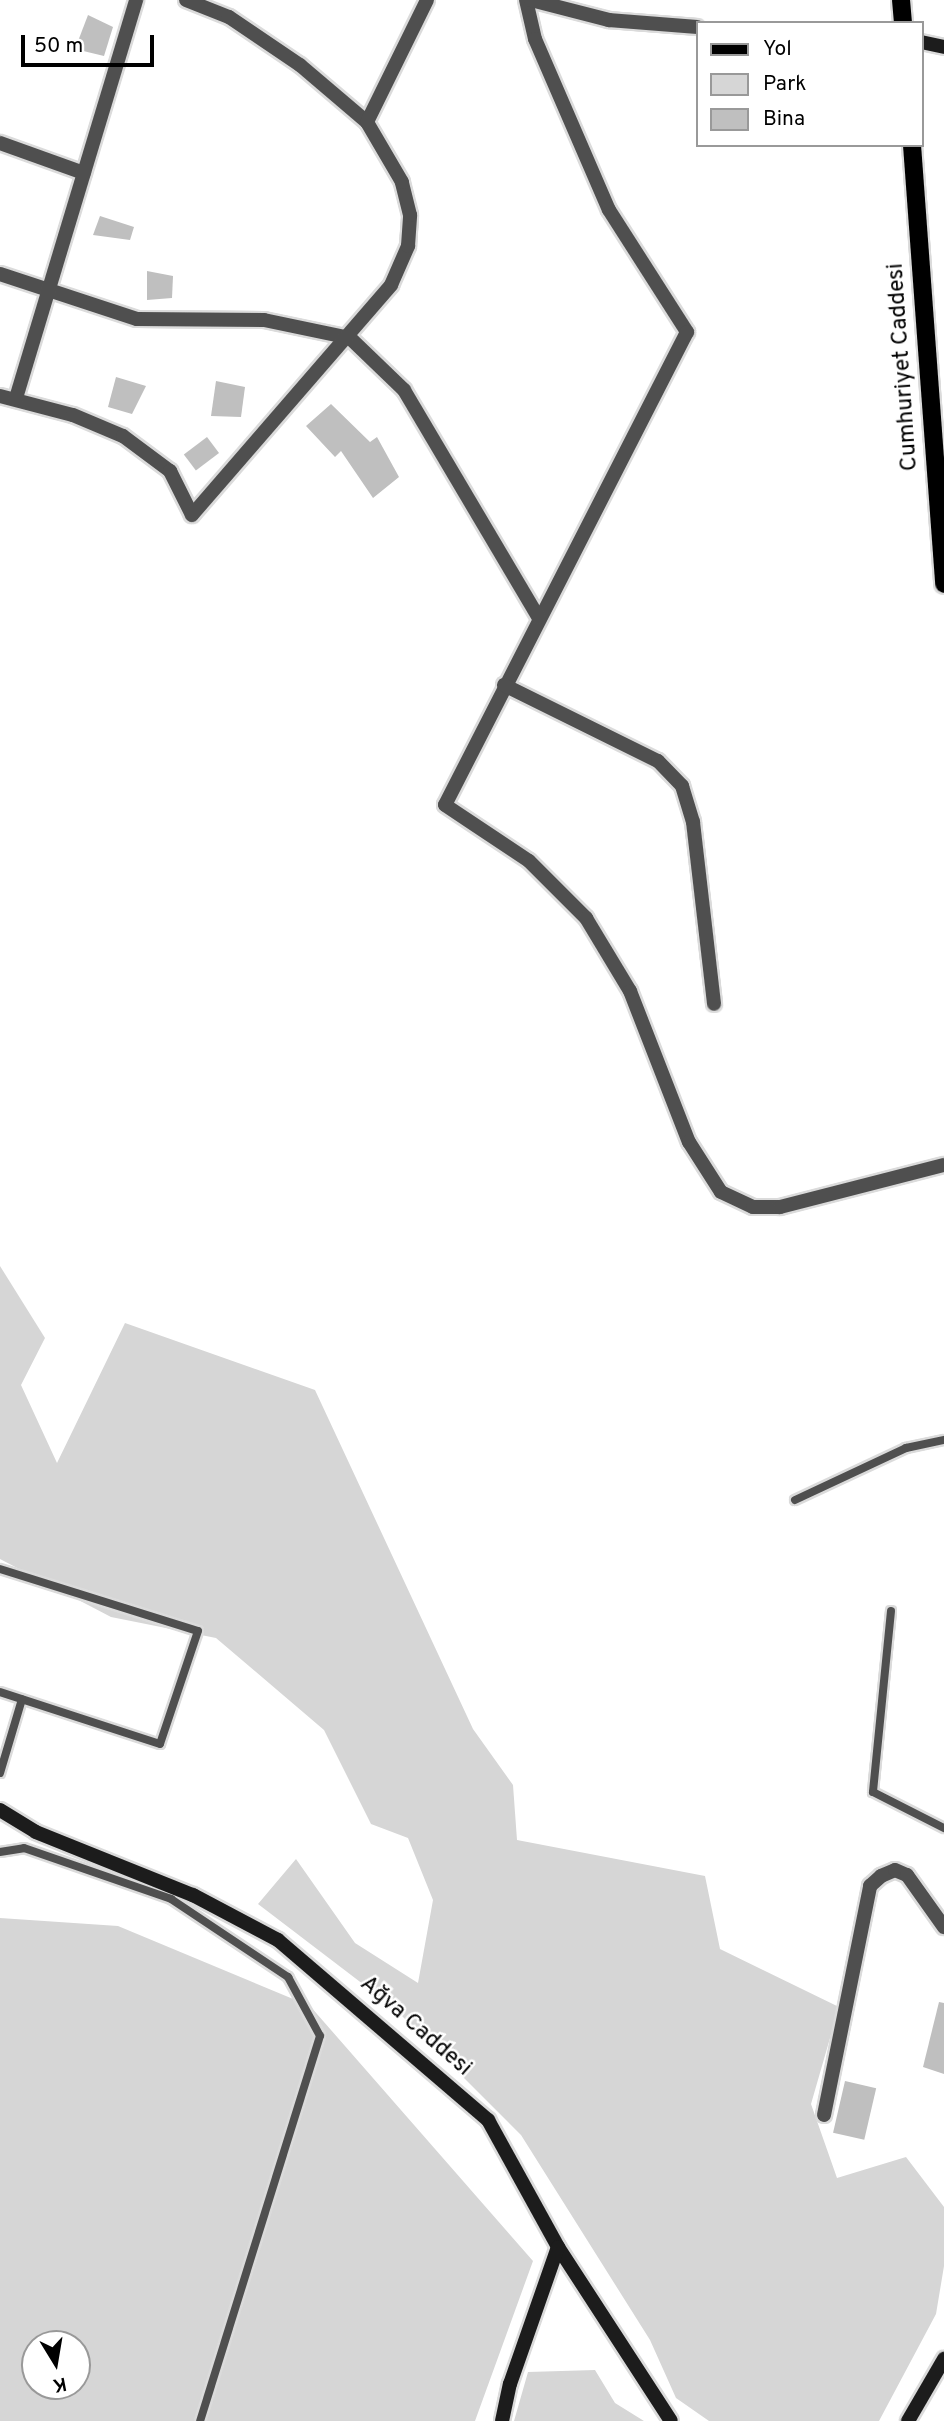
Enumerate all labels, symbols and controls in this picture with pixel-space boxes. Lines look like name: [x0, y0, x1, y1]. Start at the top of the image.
scale bar: [24, 21, 158, 65]
legend: [696, 21, 923, 147]
text: 50 m: [34, 33, 83, 60]
text: Yol: [763, 36, 792, 63]
text: Park: [763, 71, 806, 98]
text: Bina: [763, 106, 805, 133]
street label: Cumhuriyet Caddesi: [883, 262, 925, 472]
street label: Ağva Caddesi: [353, 1971, 477, 2083]
north arrow: [21, 2330, 91, 2400]
text: K: [51, 2371, 69, 2397]

